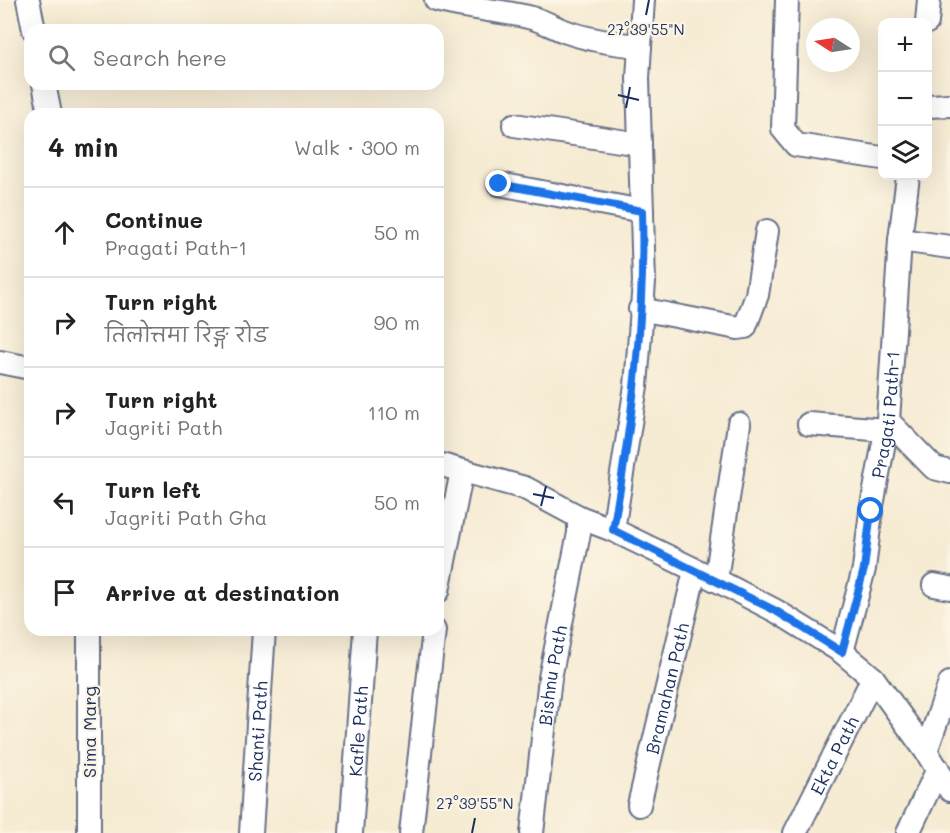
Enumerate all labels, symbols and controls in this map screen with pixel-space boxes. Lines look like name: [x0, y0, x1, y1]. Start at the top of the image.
north arrow: [806, 18, 860, 72]
map controls: [878, 18, 932, 180]
button: +: [878, 18, 932, 72]
text: 27°39'55"N: [607, 19, 685, 39]
search box: [24, 24, 444, 90]
icon: search: [45, 41, 78, 74]
text: Search here: [93, 43, 227, 72]
button: −: [878, 72, 932, 126]
button: layers: [878, 126, 932, 180]
text: 4 min: [48, 130, 118, 164]
text: Walk · 300 m: [294, 134, 420, 160]
route end: [485, 170, 511, 196]
text: Continue: [105, 205, 203, 234]
icon: ahead: [48, 216, 81, 249]
text: 50 m: [374, 219, 420, 245]
text: Pragati Path-1: [105, 234, 247, 260]
text: Turn right: [105, 287, 217, 316]
icon: right: [48, 306, 81, 339]
text: 90 m: [374, 309, 420, 335]
text: तिलोत्तमा रिङ्ग रोड: [105, 321, 268, 347]
street label: Pragati Path-1: [865, 350, 905, 480]
text: Turn right: [105, 385, 217, 414]
icon: right: [48, 396, 81, 429]
text: 110 m: [367, 399, 420, 425]
text: Jagriti Path: [105, 414, 222, 440]
text: Turn left: [105, 475, 201, 504]
icon: left: [48, 486, 81, 519]
text: 50 m: [374, 489, 420, 515]
route start: [857, 497, 883, 523]
text: Jagriti Path Gha: [105, 504, 267, 530]
icon: arrive: [48, 576, 81, 609]
text: Arrive at destination: [105, 578, 340, 607]
street label: Bramahan Path: [640, 620, 694, 756]
street label: Bishnu Path: [533, 623, 572, 727]
street label: Shanti Path: [242, 680, 273, 782]
street label: Kafle Path: [343, 685, 373, 777]
street label: Sima Marg: [77, 686, 101, 778]
street label: Ekta Path: [804, 712, 864, 799]
text: 27°39'55"N: [436, 793, 514, 813]

